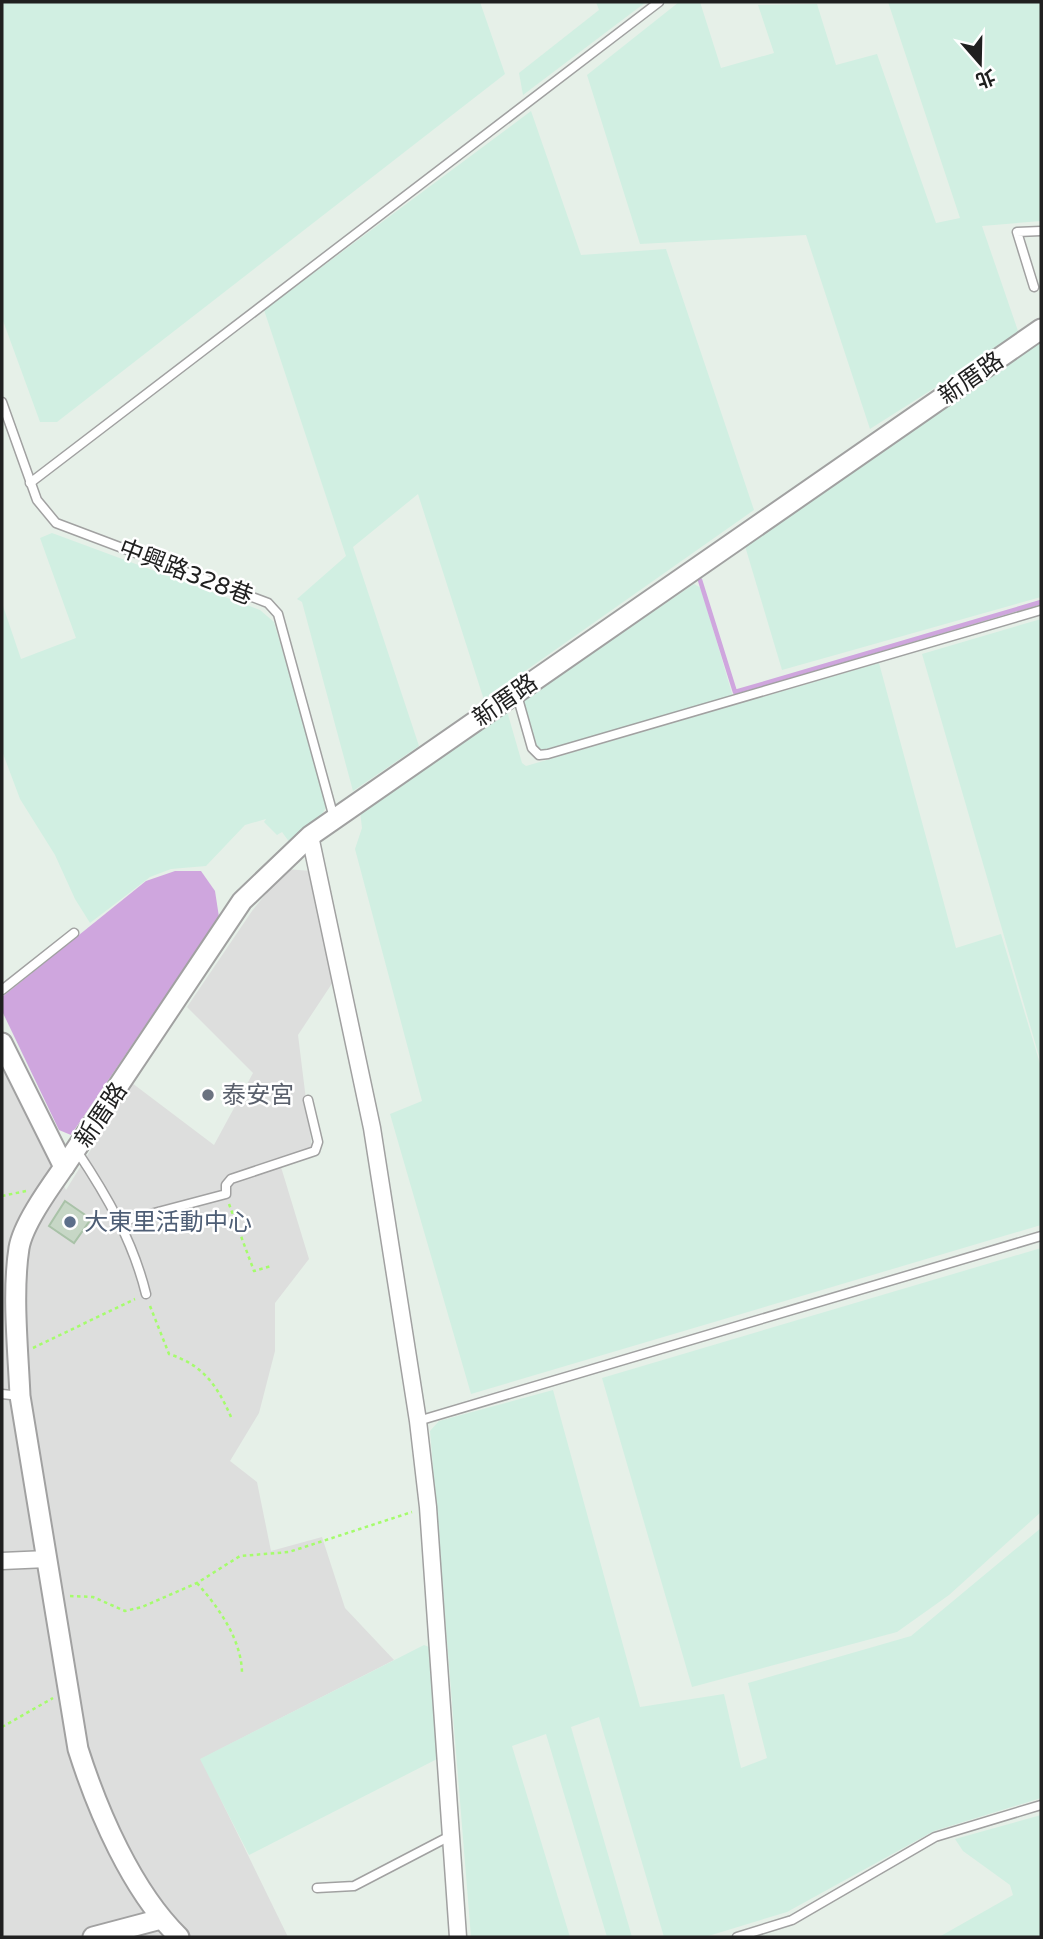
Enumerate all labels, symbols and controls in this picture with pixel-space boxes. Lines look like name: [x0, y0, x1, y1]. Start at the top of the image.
north arrow: [945, 28, 1015, 98]
text: 北: [973, 64, 998, 92]
street label: 新厝路: [933, 346, 1009, 411]
street label: 中興路328巷: [115, 534, 257, 611]
street label: 新厝路: [467, 668, 543, 733]
street label: 新厝路: [69, 1077, 134, 1153]
place label: 泰安宮: [222, 1081, 294, 1110]
marker: 泰安宮: [200, 1087, 216, 1103]
place label: 大東里活動中心: [84, 1208, 252, 1237]
marker: 大東里活動中心: [62, 1214, 78, 1230]

